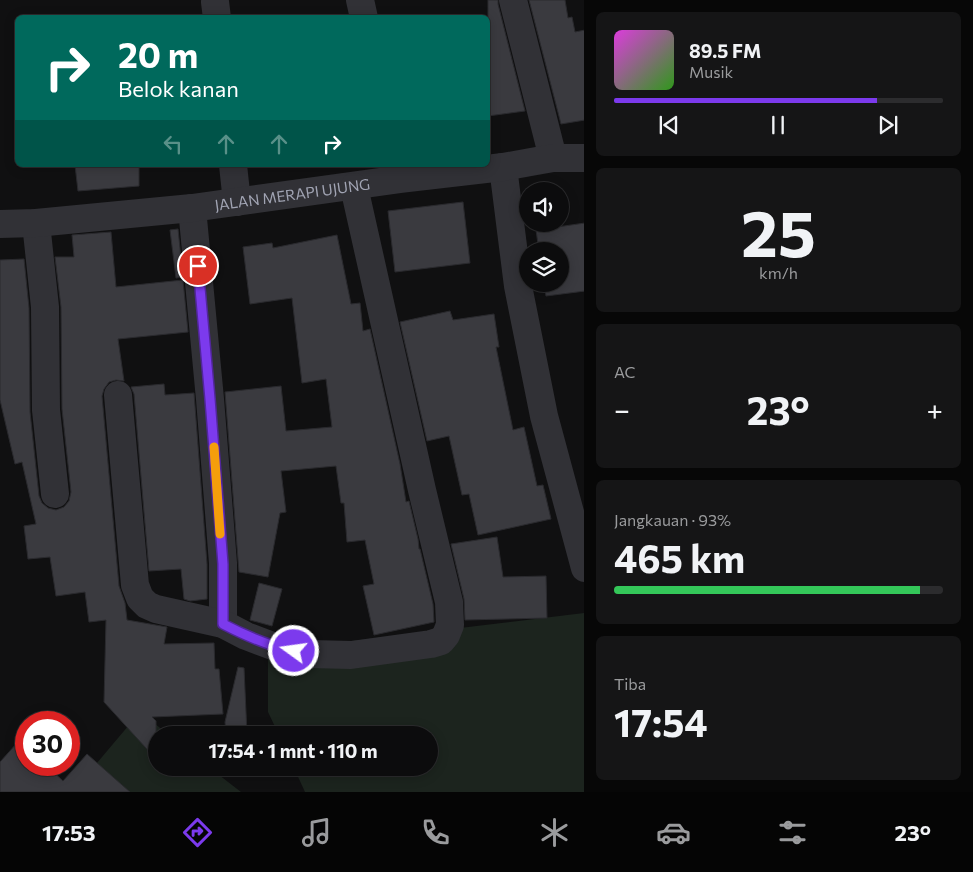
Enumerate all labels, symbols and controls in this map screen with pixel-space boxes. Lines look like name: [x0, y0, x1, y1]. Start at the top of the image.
text: 20 m: [118, 32, 198, 75]
icon: right: [35, 35, 100, 100]
text: 89.5 FM: [689, 39, 761, 62]
text: Musik: [689, 62, 733, 81]
text: Belok kanan: [118, 75, 239, 102]
icon: previous: [655, 111, 683, 139]
icon: pause: [764, 111, 792, 139]
icon: next: [874, 111, 902, 139]
icon: left: [159, 130, 187, 158]
icon: ahead: [212, 130, 240, 158]
icon: ahead: [265, 130, 293, 158]
icon: right: [318, 130, 346, 158]
street label: JALAN MERAPI UJUNG: [213, 174, 371, 214]
map controls: [519, 182, 569, 292]
button: sound: [519, 182, 569, 232]
text: 25: [741, 191, 816, 270]
button: layers: [519, 242, 569, 292]
pin: [177, 245, 219, 287]
icon: arrive: [184, 252, 212, 280]
text: km/h: [759, 263, 798, 282]
text: AC: [614, 362, 636, 381]
text: 23°: [747, 386, 810, 433]
text: −: [614, 392, 630, 426]
text: +: [927, 392, 943, 426]
text: Jangkauan · 93%: [614, 510, 731, 529]
text: 465 km: [614, 534, 745, 581]
position arrow: [267, 624, 319, 676]
text: Tiba: [614, 674, 646, 693]
text: 17:54: [614, 698, 708, 745]
speed limit sign: 30: [15, 711, 80, 776]
text: 17:54 · 1 mnt · 110 m: [208, 739, 378, 762]
icon: directions: [180, 815, 215, 850]
icon: music: [299, 815, 334, 850]
icon: phone: [418, 815, 453, 850]
icon: climate: [537, 815, 572, 850]
icon: car: [656, 815, 691, 850]
icon: filters: [775, 815, 810, 850]
text: 17:53: [42, 819, 96, 846]
text: 23°: [895, 819, 931, 846]

